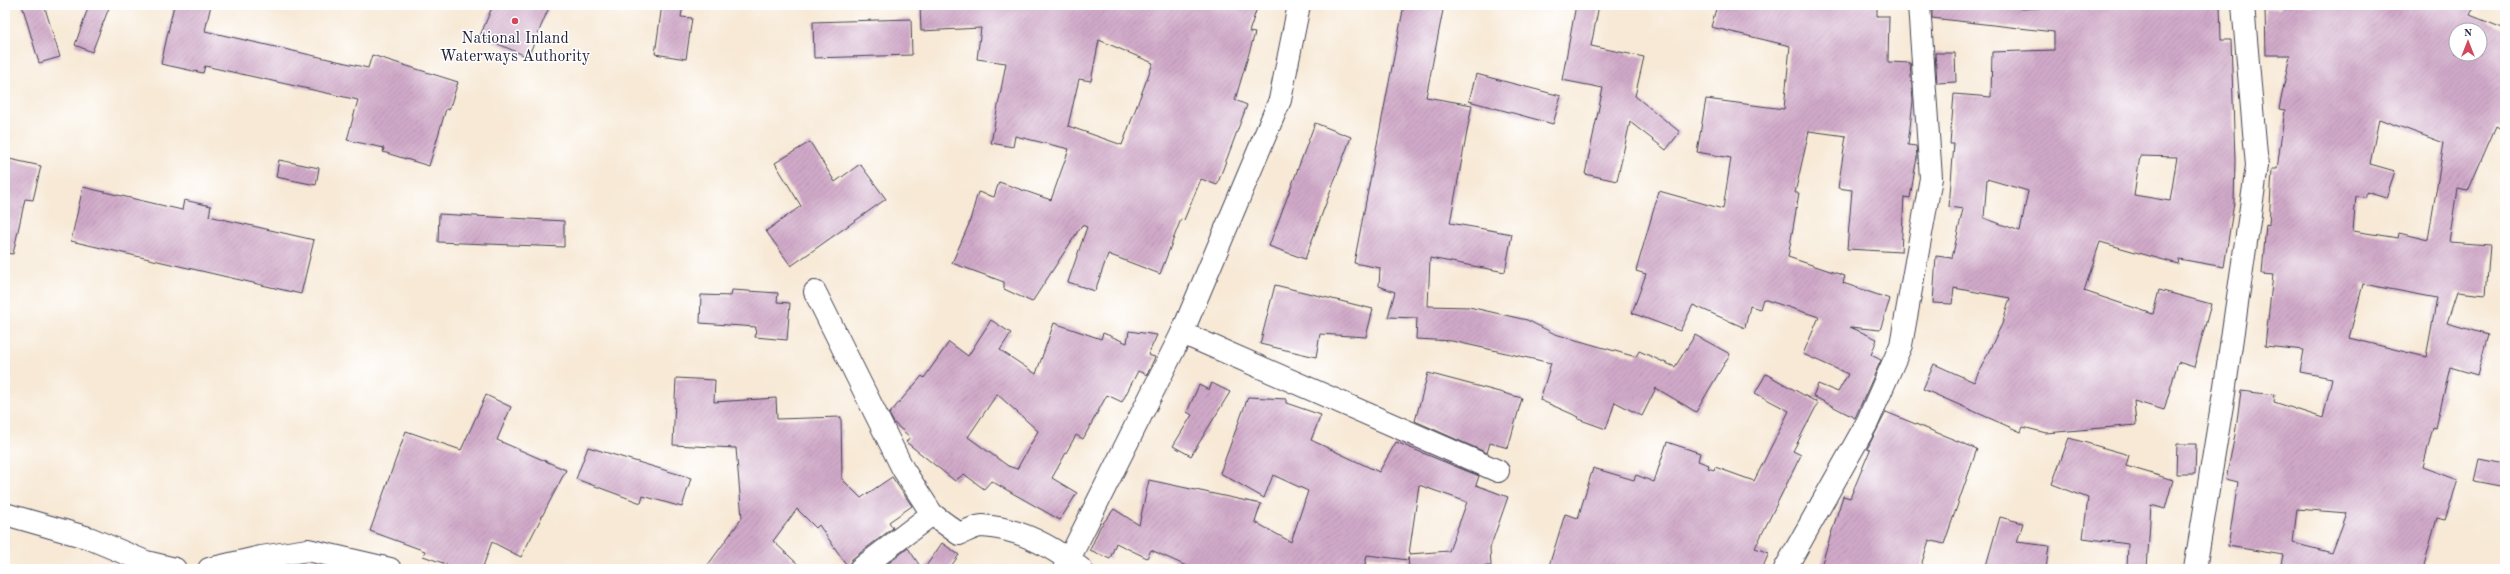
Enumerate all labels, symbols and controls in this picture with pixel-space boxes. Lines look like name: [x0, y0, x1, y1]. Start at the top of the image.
marker: National Inland Waterways Authority: [510, 16, 520, 26]
north arrow: [2448, 22, 2488, 62]
text: N: [2464, 28, 2473, 39]
place label: National Inland Waterways Authority: [440, 31, 591, 65]

